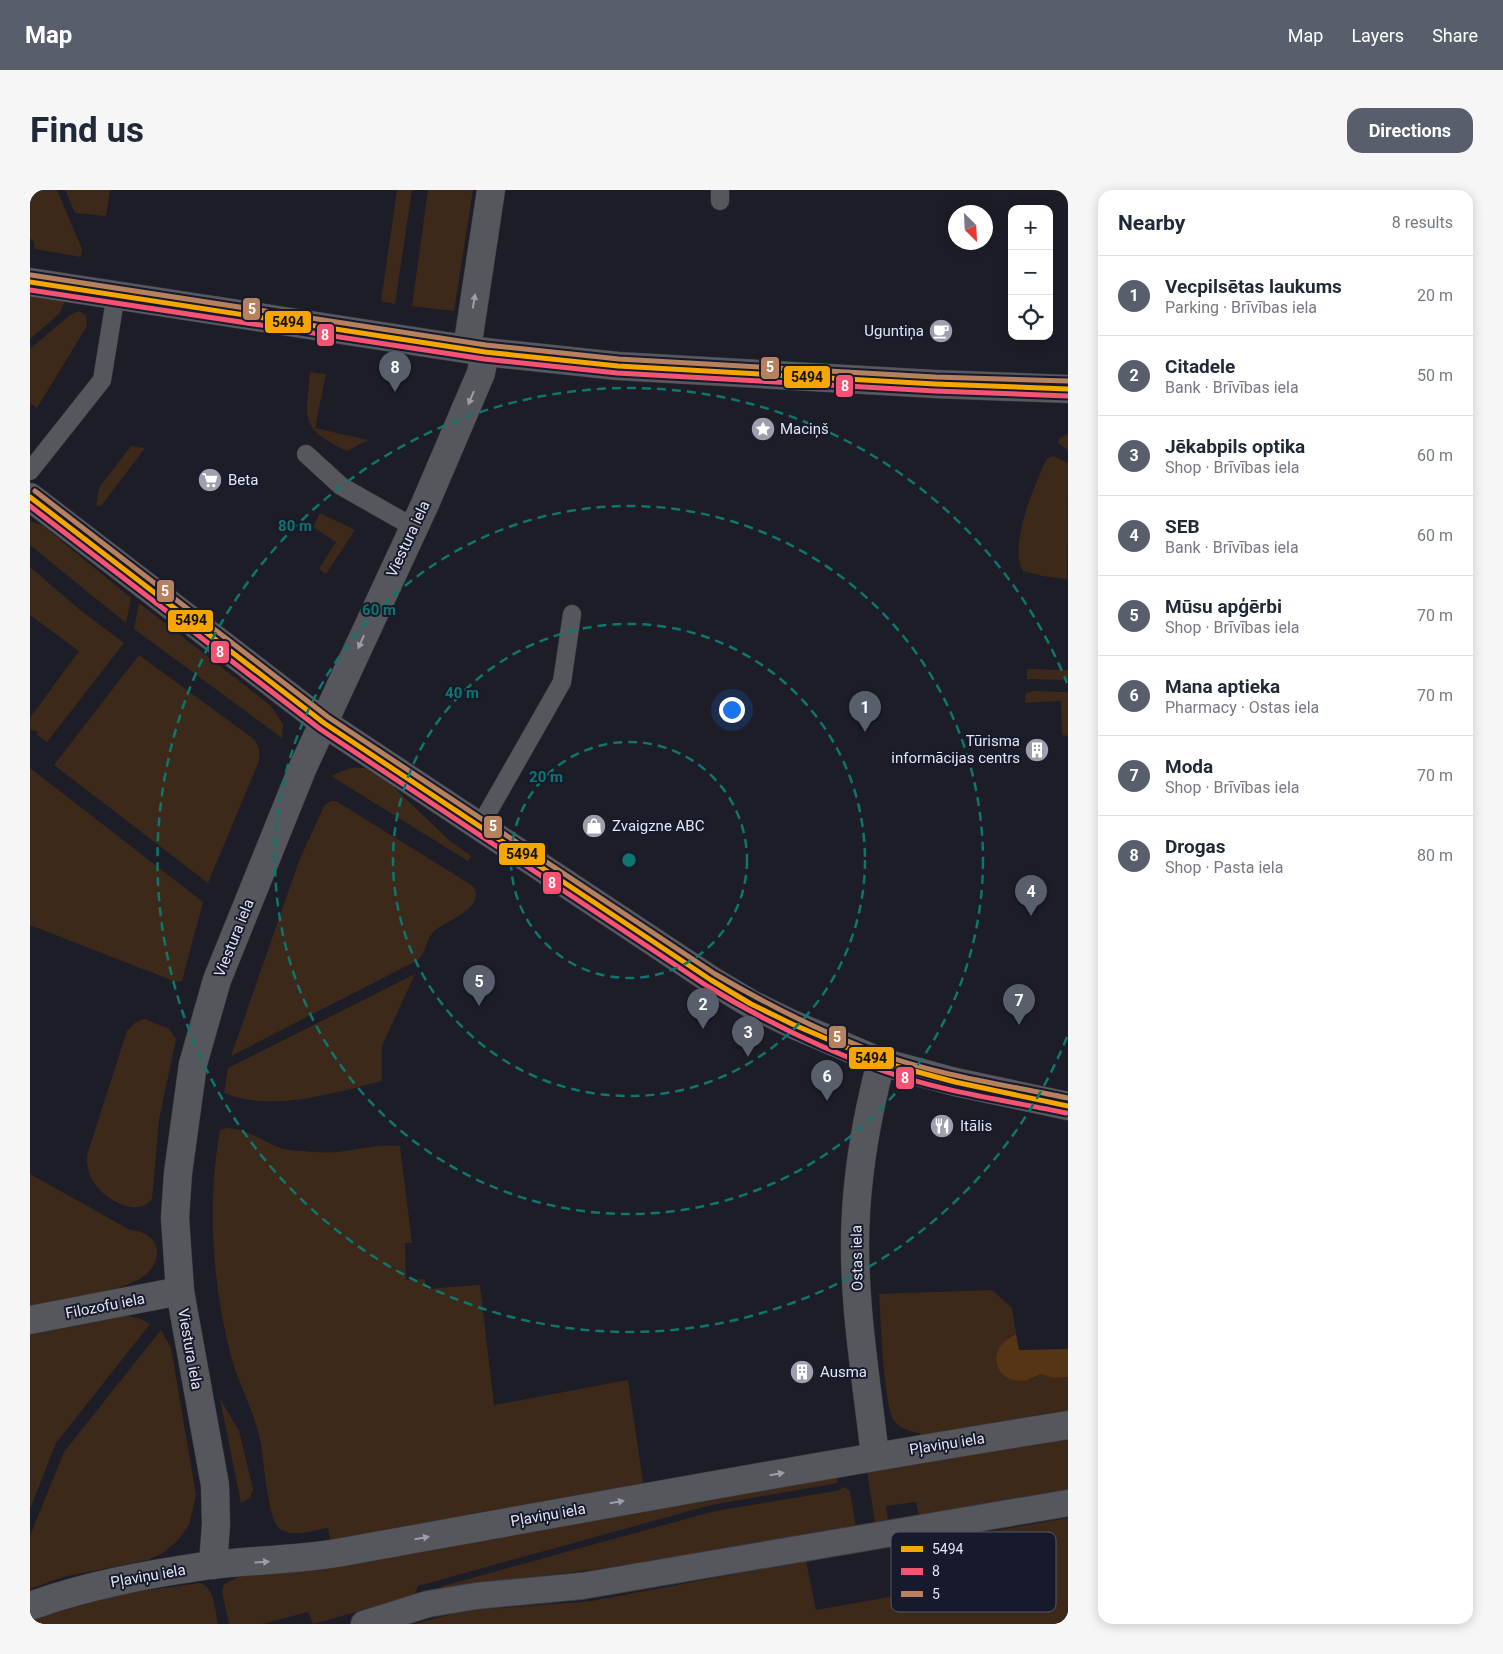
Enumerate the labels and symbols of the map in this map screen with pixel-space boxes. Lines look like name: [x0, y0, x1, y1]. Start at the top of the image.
north arrow: [948, 205, 993, 250]
one-way arrow: [470, 292, 478, 308]
line badge: 5: [242, 297, 261, 321]
text: 5: [248, 301, 256, 317]
line badge: 5494: [264, 310, 312, 334]
text: 5494: [272, 314, 304, 330]
cafe icon: Uguntiņa: [928, 318, 954, 344]
place label: Uguntiņa: [864, 322, 924, 340]
line badge: 8: [316, 323, 335, 347]
text: 8: [321, 327, 329, 343]
pin: 8: [379, 351, 411, 392]
line badge: 5: [760, 356, 780, 380]
text: 5: [766, 359, 774, 375]
line badge: 5494: [783, 365, 831, 389]
text: 5494: [791, 369, 823, 385]
line badge: 8: [835, 374, 854, 398]
text: 8: [841, 378, 849, 394]
one-way arrow: [466, 391, 474, 405]
place icon: Maciņš: [750, 416, 776, 442]
place label: Maciņš: [780, 420, 829, 438]
supermarket icon: Beta: [197, 467, 223, 493]
place label: Beta: [228, 471, 258, 489]
street label: Viestura iela: [382, 498, 434, 580]
text: 80 m: [278, 517, 312, 535]
line badge: 5: [156, 579, 175, 603]
text: 5: [161, 583, 169, 599]
text: 60 m: [362, 601, 396, 619]
line badge: 5494: [167, 609, 214, 633]
text: 5494: [175, 612, 207, 628]
one-way arrow: [357, 635, 365, 649]
line badge: 8: [210, 640, 230, 664]
text: 8: [216, 644, 224, 660]
text: 40 m: [445, 684, 479, 702]
pin: 1: [849, 691, 881, 732]
your location: [719, 697, 745, 723]
place label: Tūrisma informācijas centrs: [891, 732, 1020, 767]
building icon: Tūrisma informācijas centrs: [1024, 737, 1050, 763]
text: 20 m: [529, 768, 563, 786]
shop icon: Zvaigzne ABC: [581, 813, 607, 839]
line badge: 5: [483, 815, 503, 839]
place label: Zvaigzne ABC: [612, 817, 705, 835]
text: 5: [489, 818, 497, 834]
line badge: 5494: [498, 842, 546, 866]
text: 5494: [506, 846, 538, 862]
centre of rings: [620, 851, 638, 869]
line badge: 8: [542, 871, 562, 895]
text: 8: [548, 875, 556, 891]
pin: 4: [1015, 875, 1047, 916]
street label: Viestura iela: [210, 897, 258, 979]
pin: 5: [463, 965, 495, 1006]
pin: 7: [1003, 984, 1035, 1025]
pin: 2: [687, 988, 719, 1029]
pin: 3: [732, 1016, 764, 1057]
line badge: 5: [828, 1025, 847, 1049]
text: 5: [833, 1029, 841, 1045]
line badge: 5494: [848, 1046, 895, 1070]
text: 5494: [855, 1050, 887, 1066]
pin: 6: [811, 1060, 843, 1101]
line badge: 8: [895, 1066, 915, 1090]
text: 8: [901, 1070, 909, 1086]
restaurant icon: Itālis: [929, 1113, 955, 1139]
place label: Itālis: [960, 1117, 992, 1135]
street label: Ostas iela: [847, 1225, 867, 1291]
street label: Filozofu iela: [64, 1289, 146, 1323]
street label: Viestura iela: [174, 1307, 206, 1391]
building icon: Ausma: [789, 1359, 815, 1385]
place label: Ausma: [820, 1363, 867, 1381]
street label: Pļaviņu iela: [908, 1429, 986, 1459]
one-way arrow: [769, 1469, 785, 1477]
one-way arrow: [609, 1498, 625, 1506]
street label: Pļaviņu iela: [509, 1500, 587, 1530]
legend: [891, 1532, 1056, 1612]
one-way arrow: [415, 1533, 431, 1541]
text: 5494: [932, 1541, 964, 1557]
one-way arrow: [254, 1558, 270, 1566]
street label: Pļaviņu iela: [109, 1561, 187, 1591]
text: 8: [932, 1563, 940, 1579]
text: 5: [932, 1586, 940, 1602]

